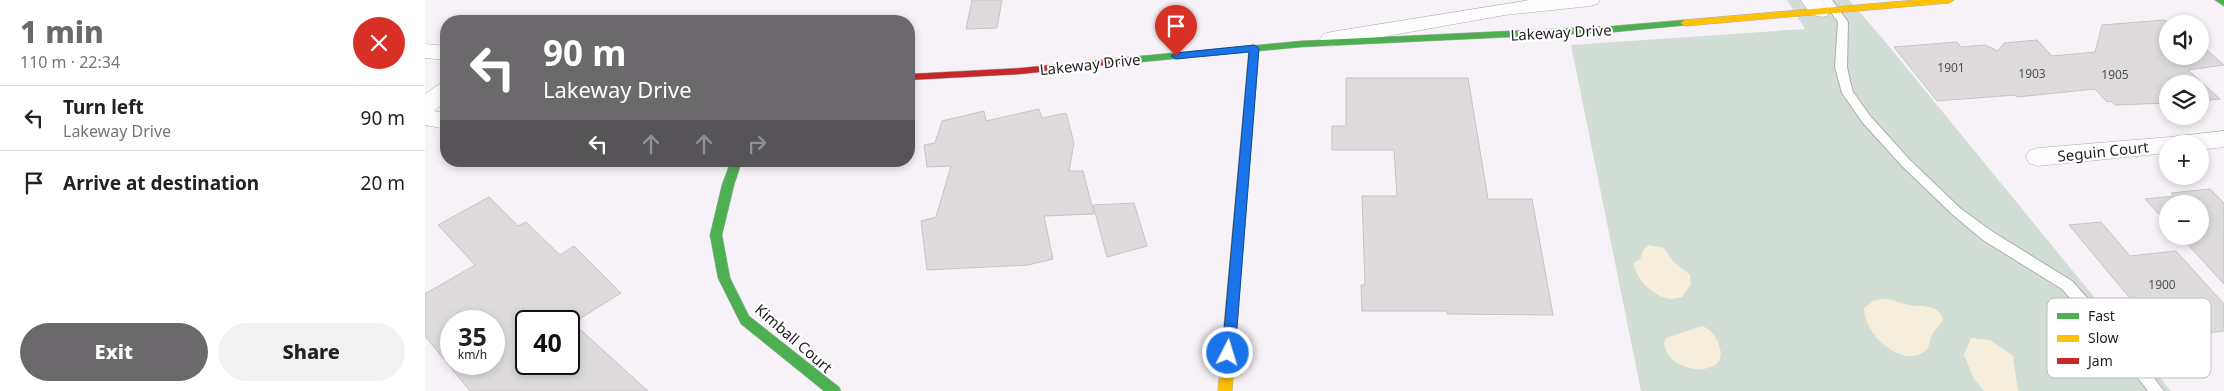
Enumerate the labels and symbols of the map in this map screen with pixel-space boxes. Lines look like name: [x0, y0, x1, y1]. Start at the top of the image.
pin: [1155, 5, 1197, 56]
street label: Lakeway Drive: [1510, 19, 1612, 45]
street label: Lakeway Drive: [1039, 49, 1141, 79]
house number: 1901: [1937, 59, 1965, 76]
house number: 1903: [2018, 65, 2046, 82]
house number: 1905: [2101, 66, 2129, 83]
street label: Seguin Court: [2056, 136, 2150, 166]
house number: 1900: [2148, 276, 2176, 293]
legend: [2047, 298, 2211, 378]
street label: Kimball Court: [751, 299, 837, 377]
text: Fast: [2088, 306, 2115, 325]
speed limit sign: 40: [515, 310, 580, 375]
position arrow: [1201, 326, 1253, 378]
text: Slow: [2088, 328, 2119, 347]
text: Jam: [2086, 351, 2113, 370]

